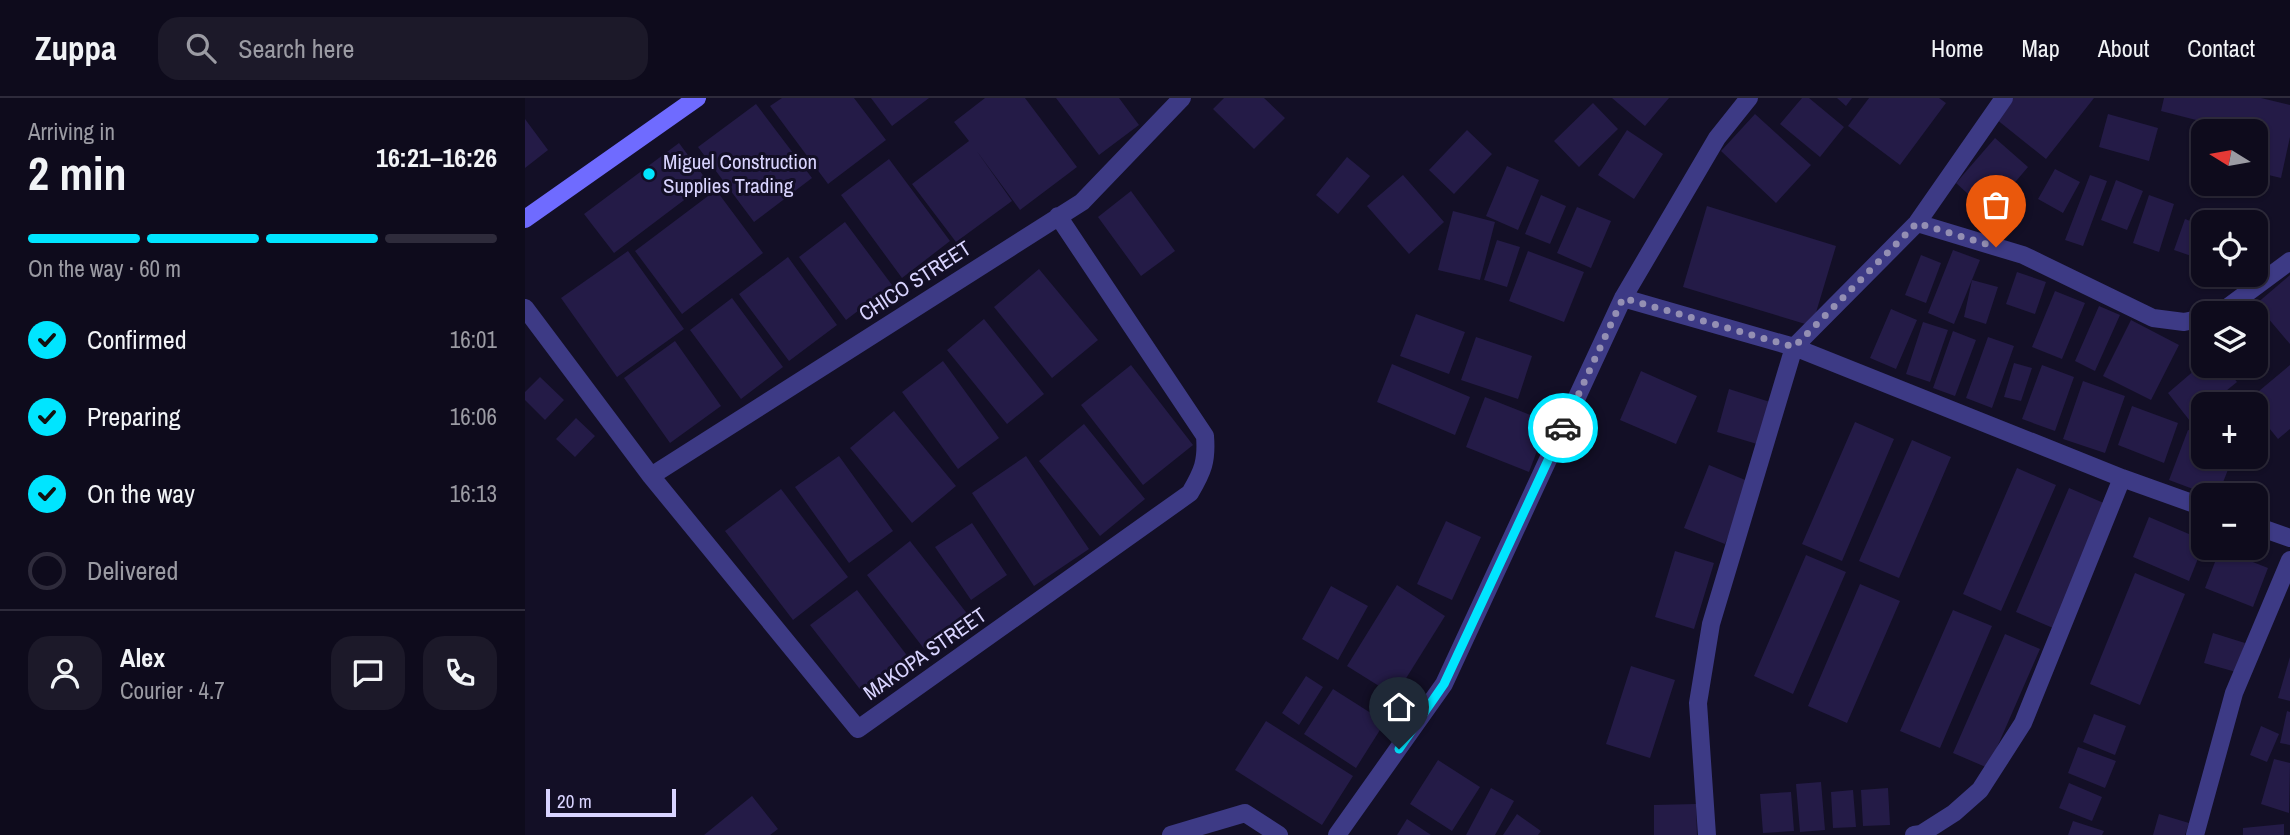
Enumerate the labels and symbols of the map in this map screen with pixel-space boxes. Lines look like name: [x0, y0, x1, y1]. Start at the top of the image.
north arrow: [2191, 119, 2268, 196]
place label: Miguel Construction Supplies Trading: [663, 147, 817, 200]
marker: Miguel Construction Supplies Trading: [641, 166, 657, 182]
pin: [1966, 175, 2026, 247]
street label: CHICO STREET: [853, 233, 977, 328]
courier: [1528, 393, 1598, 463]
street label: MAKOPA STREET: [857, 600, 992, 707]
pin: [1369, 677, 1429, 749]
scale bar: [546, 786, 675, 818]

